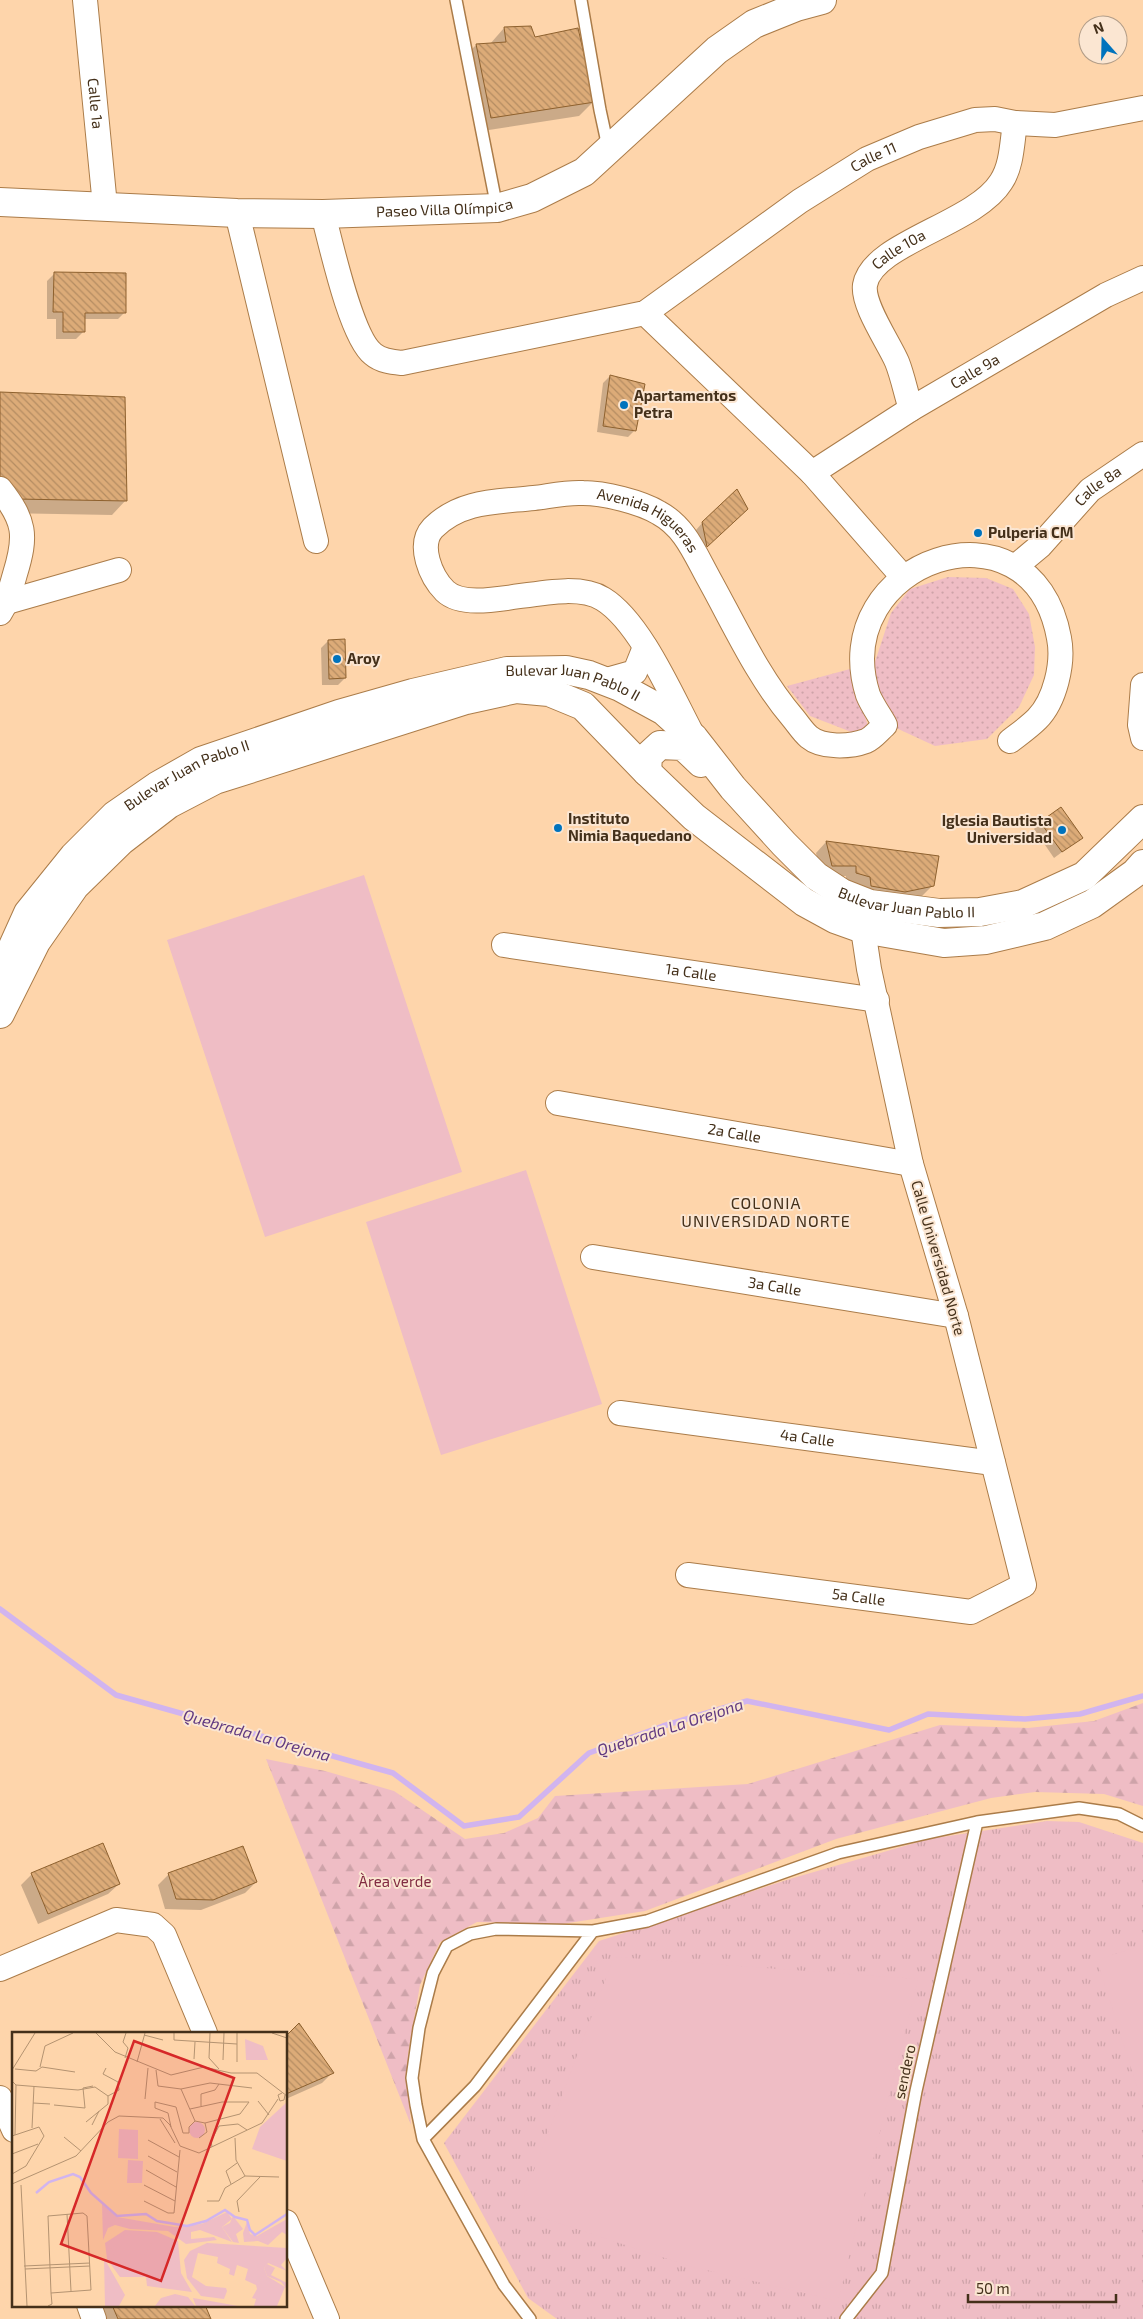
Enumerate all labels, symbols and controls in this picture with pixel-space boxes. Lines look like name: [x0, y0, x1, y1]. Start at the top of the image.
north arrow: [1078, 15, 1128, 65]
text: N: [1091, 18, 1106, 37]
street label: Calle 1a: [85, 77, 107, 130]
street label: Calle 11: [847, 138, 899, 175]
street label: Paseo Villa Olímpica: [376, 194, 515, 220]
street label: Calle 10a: [867, 225, 928, 273]
street label: Calle 9a: [947, 349, 1002, 392]
place label: Apartamentos Petra: [634, 386, 736, 421]
marker: Apartamentos Petra: [618, 399, 630, 411]
street label: Calle 8a: [1070, 462, 1124, 509]
street label: Avenida Higueras: [596, 484, 703, 556]
place label: Pulperia CM: [988, 523, 1073, 541]
marker: Pulperia CM: [972, 527, 984, 539]
place label: Aroy: [347, 649, 381, 668]
marker: Aroy: [331, 653, 343, 665]
street label: Bulevar Juan Pablo II: [505, 660, 644, 704]
street label: Bulevar Juan Pablo II: [120, 735, 252, 814]
place label: Instituto Nimia Baquedano: [568, 809, 692, 844]
place label: Iglesia Bautista Universidad: [942, 811, 1052, 846]
marker: Instituto Nimia Baquedano: [552, 822, 564, 834]
marker: Iglesia Bautista Universidad: [1056, 824, 1068, 836]
street label: Bulevar Juan Pablo II: [836, 882, 975, 921]
street label: 1a Calle: [664, 959, 718, 984]
street label: 2a Calle: [706, 1119, 763, 1146]
street label: Calle Universidad Norte: [908, 1178, 970, 1337]
district label: COLONIA UNIVERSIDAD NORTE: [681, 1193, 851, 1230]
street label: 3a Calle: [747, 1272, 803, 1299]
street label: 4a Calle: [779, 1425, 836, 1450]
street label: 5a Calle: [831, 1584, 886, 1609]
water label: Quebrada La Orejona: [594, 1694, 746, 1760]
water label: Quebrada La Orejona: [181, 1704, 333, 1766]
park label: Àrea verde: [359, 1872, 431, 1890]
inset map: [12, 2032, 288, 2306]
street label: sendero: [889, 2043, 919, 2101]
scale bar: [968, 2272, 1116, 2304]
text: 50 m: [976, 2279, 1010, 2297]

